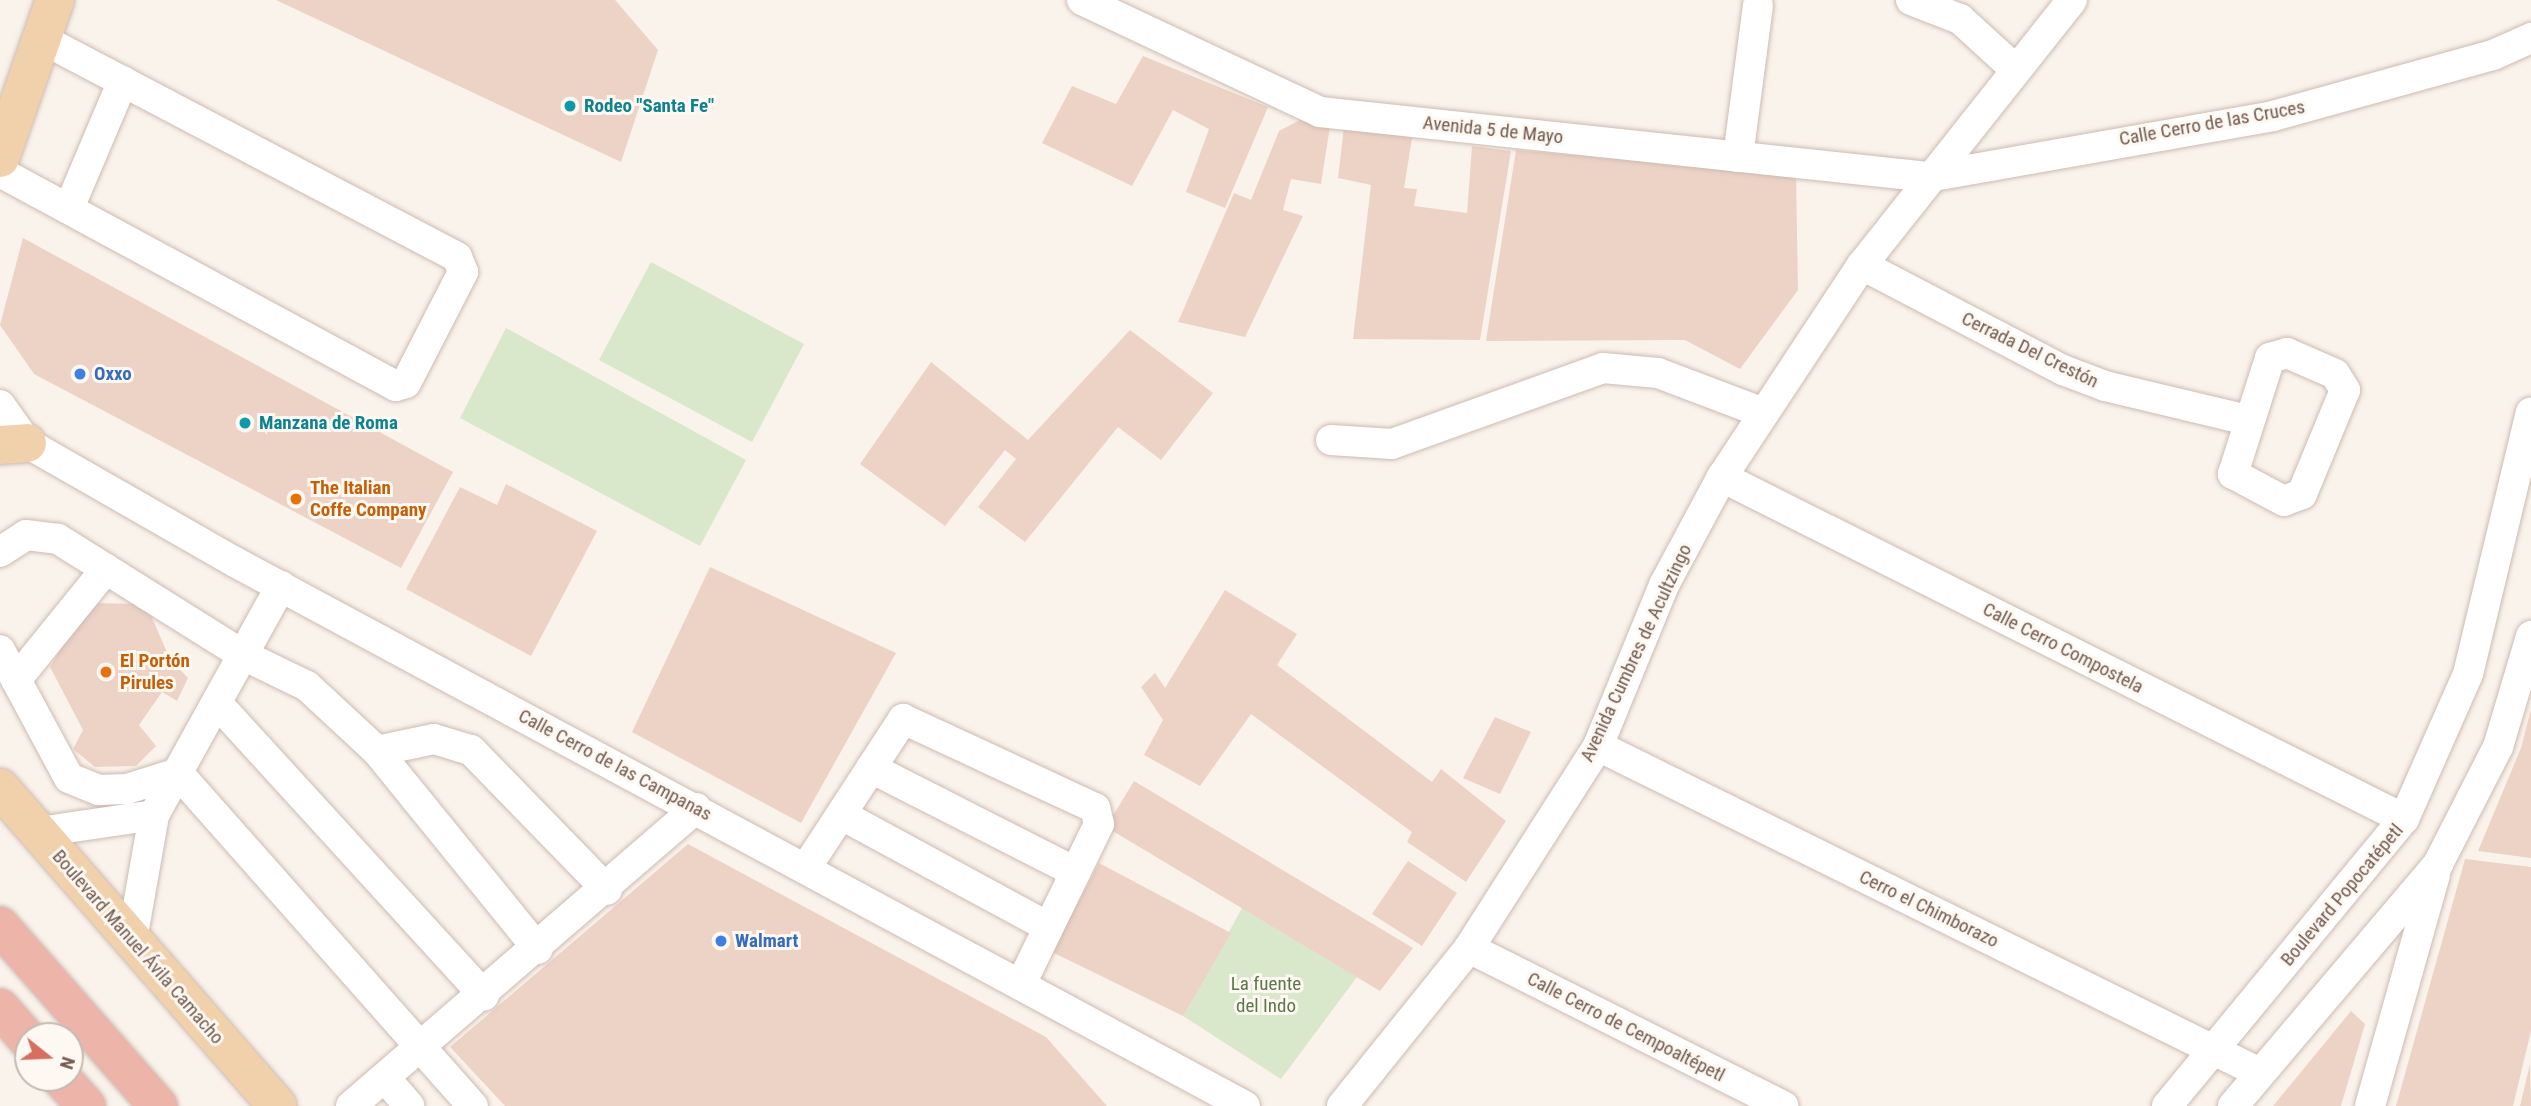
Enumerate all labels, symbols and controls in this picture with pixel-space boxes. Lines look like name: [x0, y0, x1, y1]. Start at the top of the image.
place label: Rodeo "Santa Fe": [584, 95, 714, 117]
street label: Calle Cerro de las Cruces: [2117, 95, 2307, 151]
marker: Rodeo "Santa Fe": [562, 98, 578, 114]
street label: Avenida 5 de Mayo: [1422, 111, 1564, 149]
street label: Cerrada Del Crestón: [1958, 307, 2102, 393]
place label: Oxxo: [94, 363, 132, 385]
marker: Oxxo: [72, 366, 88, 382]
place label: Manzana de Roma: [259, 412, 398, 434]
marker: Manzana de Roma: [237, 415, 253, 431]
place label: The Italian Coffe Company: [310, 477, 427, 521]
marker: The Italian Coffe Company: [288, 491, 304, 507]
street label: Avenida Cumbres de Acultzingo: [1575, 541, 1697, 765]
street label: Calle Cerro Compostela: [1979, 598, 2147, 698]
place label: El Portón Pirules: [120, 650, 190, 694]
marker: El Portón Pirules: [98, 664, 114, 680]
street label: Calle Cerro de las Campanas: [514, 704, 716, 826]
street label: Boulevard Popocatépetl: [2276, 819, 2408, 971]
street label: Boulevard Manuel Ávila Camacho: [47, 845, 229, 1049]
street label: Cerro el Chimborazo: [1856, 865, 2002, 953]
place label: Walmart: [735, 930, 798, 952]
marker: Walmart: [713, 933, 729, 949]
street label: Calle Cerro de Cempoaltépetl: [1523, 967, 1729, 1087]
park label: La fuente del Indo: [1231, 973, 1301, 1017]
north arrow: [14, 1022, 84, 1092]
text: N: [55, 1054, 80, 1072]

